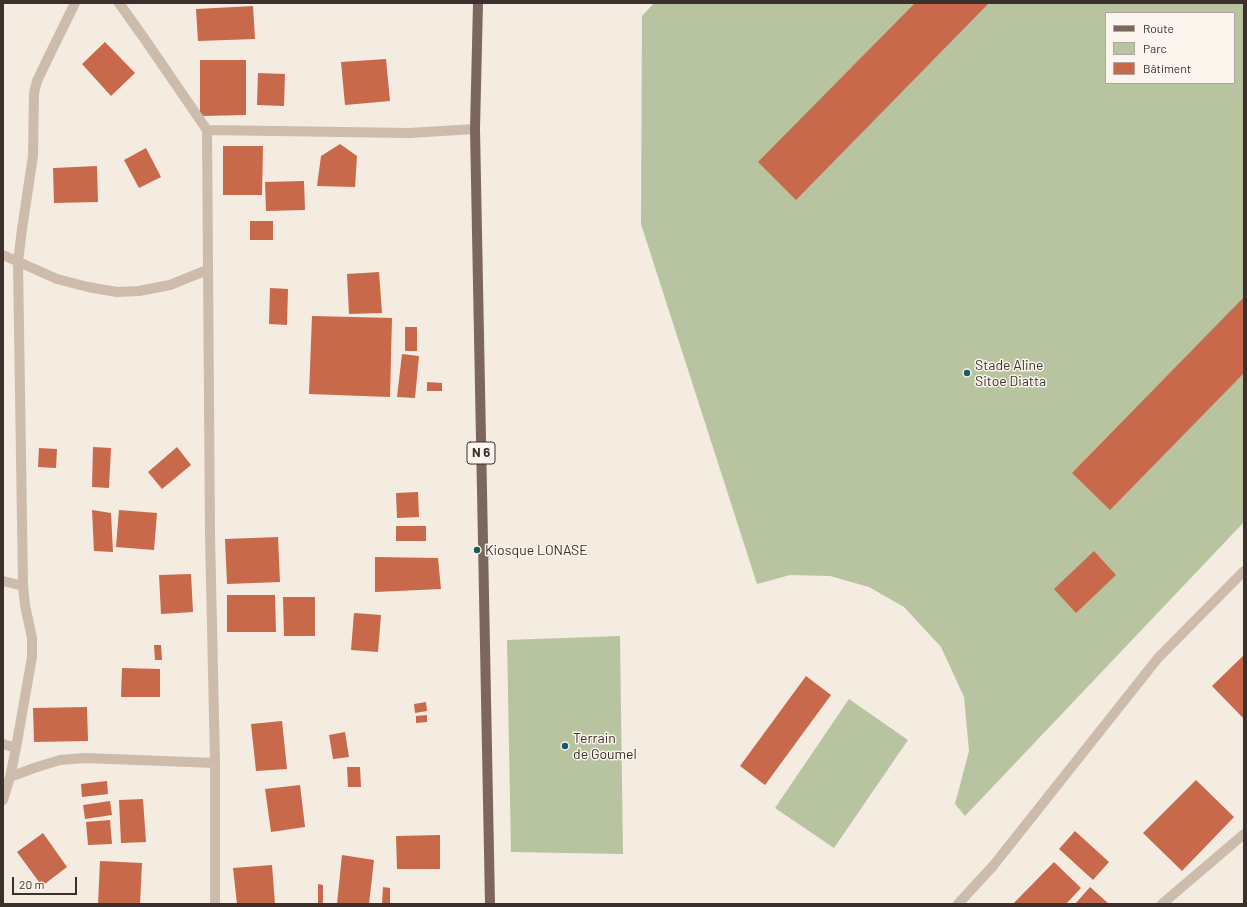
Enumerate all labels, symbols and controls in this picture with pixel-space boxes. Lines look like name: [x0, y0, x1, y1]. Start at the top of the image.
legend: [1105, 12, 1235, 84]
text: Route: [1143, 21, 1174, 35]
text: Parc: [1143, 41, 1167, 55]
text: Bâtiment: [1143, 61, 1191, 75]
place label: Stade Aline Sitoe Diatta: [975, 357, 1046, 390]
marker: Stade Aline Sitoe Diatta: [962, 368, 972, 378]
road number: N 6: [467, 442, 495, 464]
place label: Kiosque LONASE: [485, 542, 588, 558]
marker: Kiosque LONASE: [472, 545, 482, 555]
place label: Terrain de Goumel: [573, 730, 637, 762]
marker: Terrain de Goumel: [560, 741, 570, 751]
scale bar: [14, 869, 79, 895]
text: 20 m: [19, 877, 45, 891]

